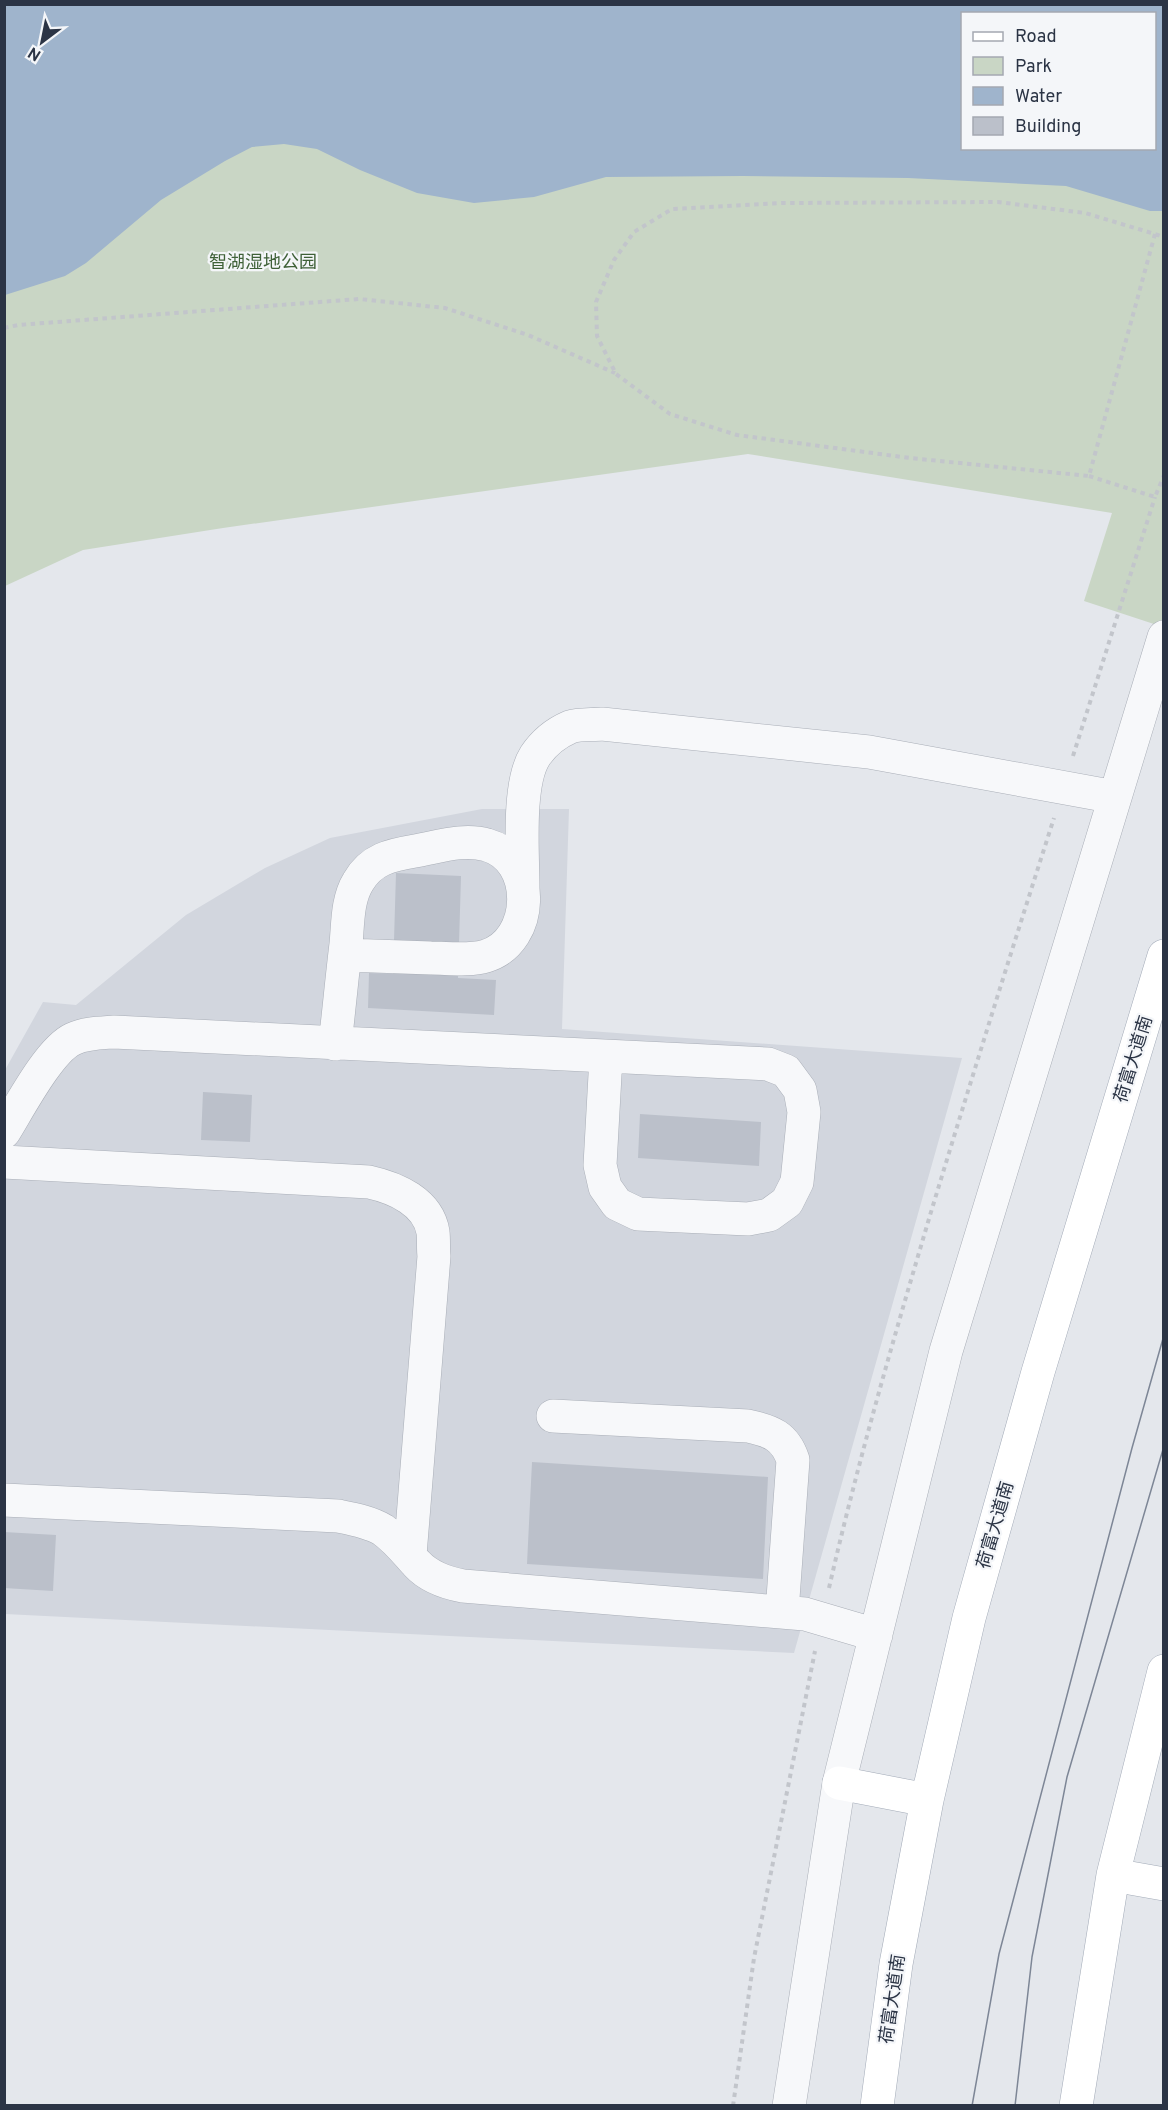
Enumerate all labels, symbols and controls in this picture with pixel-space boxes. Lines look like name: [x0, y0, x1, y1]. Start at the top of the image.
north arrow: [12, 12, 72, 72]
legend: [961, 12, 1156, 150]
text: Road: [1015, 26, 1057, 49]
text: N: [25, 41, 45, 65]
text: Park: [1015, 56, 1052, 79]
text: Water: [1015, 86, 1062, 109]
text: Building: [1015, 116, 1081, 139]
park label: 智湖湿地公园: [209, 252, 317, 275]
street label: 荷富大道南: [1110, 1013, 1159, 1106]
street label: 荷富大道南: [973, 1479, 1020, 1572]
street label: 荷富大道南: [876, 1953, 911, 2045]

